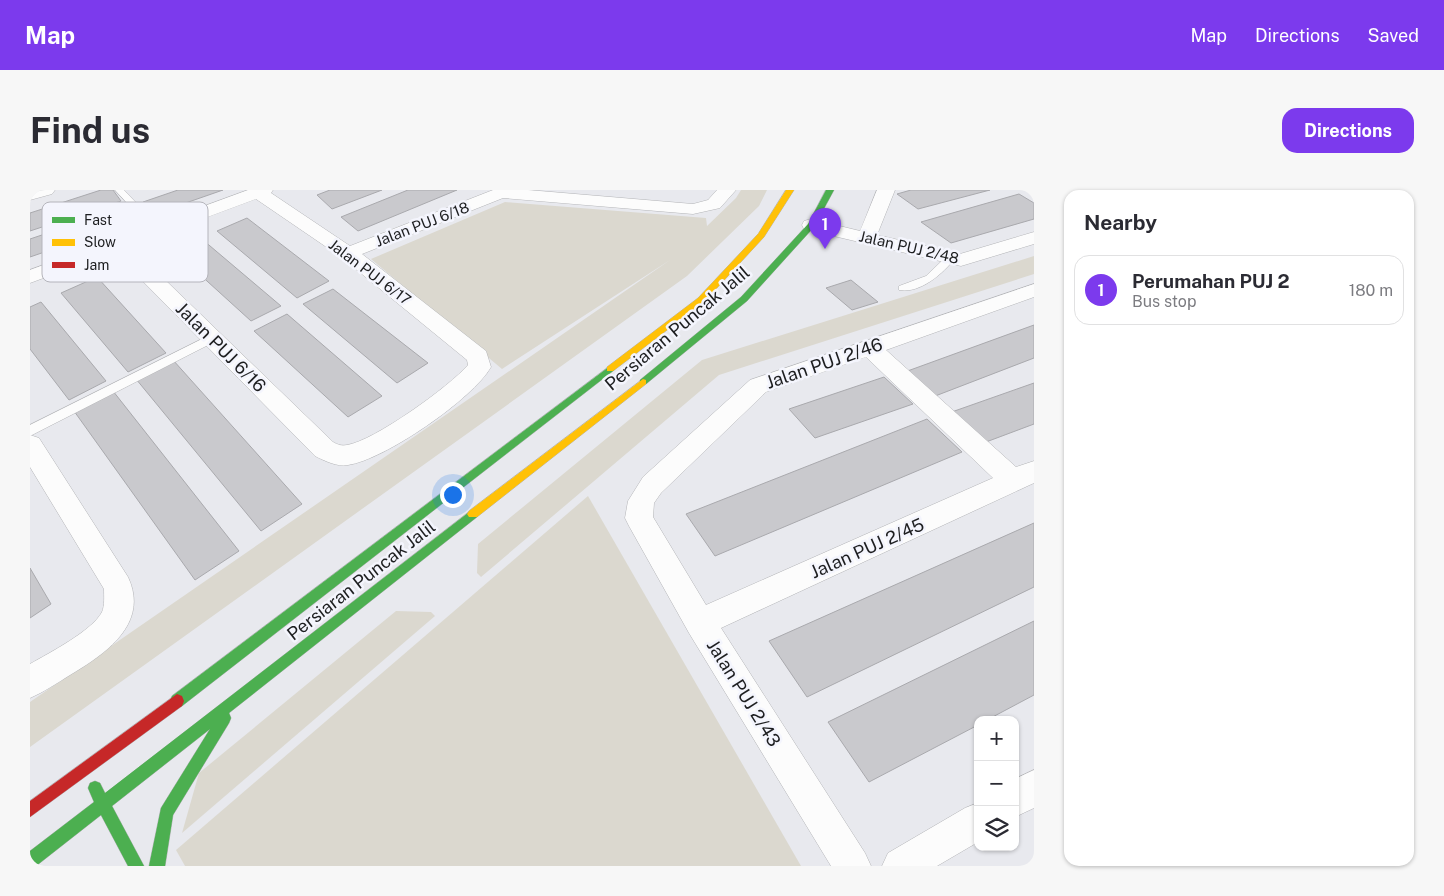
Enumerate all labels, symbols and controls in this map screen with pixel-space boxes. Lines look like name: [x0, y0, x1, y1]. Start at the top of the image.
text: Map: [25, 21, 75, 49]
text: Map: [1190, 25, 1227, 46]
text: Directions: [1255, 25, 1340, 46]
text: Saved: [1368, 25, 1419, 46]
button: Directions: [1282, 108, 1414, 153]
text: Find us: [30, 110, 150, 151]
street label: Jalan PUJ 6/18: [373, 198, 471, 250]
legend: [42, 202, 208, 282]
pin: 1: [809, 208, 841, 249]
text: Nearby: [1084, 210, 1157, 235]
text: Fast: [84, 212, 112, 228]
street label: Jalan PUJ 2/48: [857, 227, 961, 267]
text: Slow: [84, 234, 116, 250]
street label: Jalan PUJ 6/17: [326, 236, 414, 308]
text: Jam: [84, 257, 109, 273]
street label: Persiaran Puncak Jalil: [600, 261, 754, 395]
text: Perumahan PUJ 2: [1132, 270, 1290, 292]
text: 1: [1098, 281, 1104, 300]
text: 180 m: [1349, 281, 1393, 300]
text: Bus stop: [1132, 292, 1196, 311]
street label: Jalan PUJ 6/16: [172, 298, 270, 396]
street label: Jalan PUJ 2/46: [763, 333, 885, 393]
your location: [440, 482, 466, 508]
street label: Jalan PUJ 2/45: [807, 514, 927, 582]
street label: Persiaran Puncak Jalil: [283, 516, 439, 644]
street label: Jalan PUJ 2/43: [703, 636, 785, 750]
map controls: [974, 716, 1019, 851]
button: +: [974, 716, 1019, 761]
button: −: [974, 761, 1019, 806]
button: layers: [974, 806, 1019, 851]

